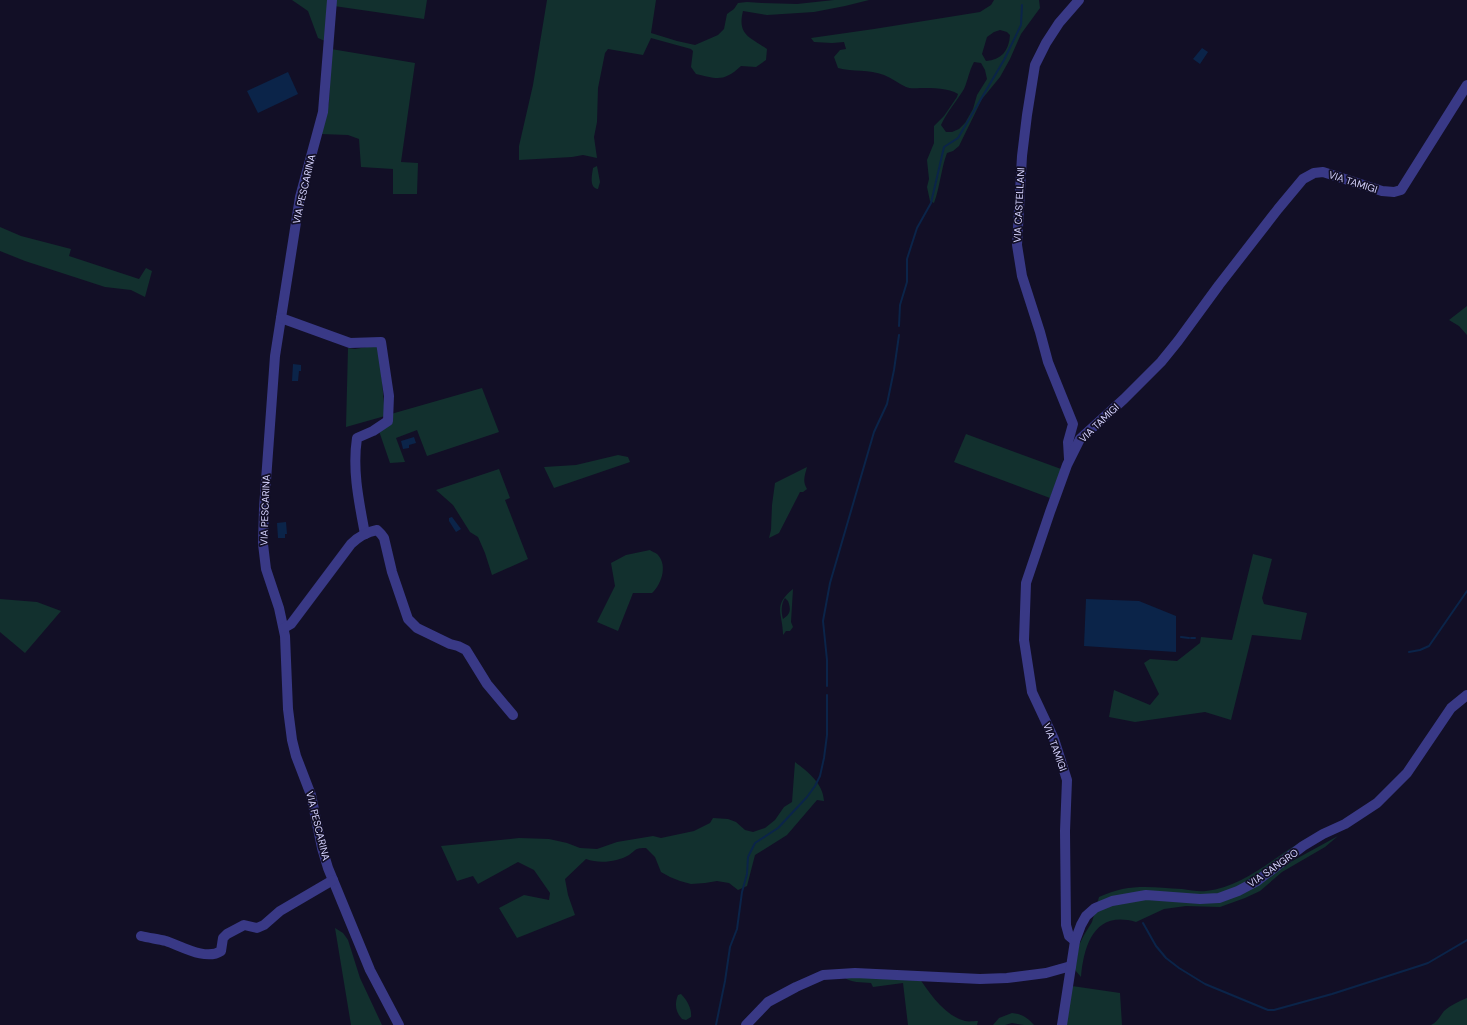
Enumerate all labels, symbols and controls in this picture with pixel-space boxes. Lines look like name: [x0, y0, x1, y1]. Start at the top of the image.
street label: VIA PESCARINA: [290, 153, 318, 225]
street label: VIA CASTELLANI: [1011, 167, 1027, 243]
street label: VIA TAMIGI: [1327, 168, 1379, 196]
street label: VIA TAMIGI: [1076, 401, 1122, 445]
street label: VIA PESCARINA: [257, 474, 273, 546]
street label: VIA TAMIGI: [1040, 721, 1070, 773]
street label: VIA PESCARINA: [303, 790, 333, 862]
street label: VIA SANGRO: [1245, 846, 1301, 890]

